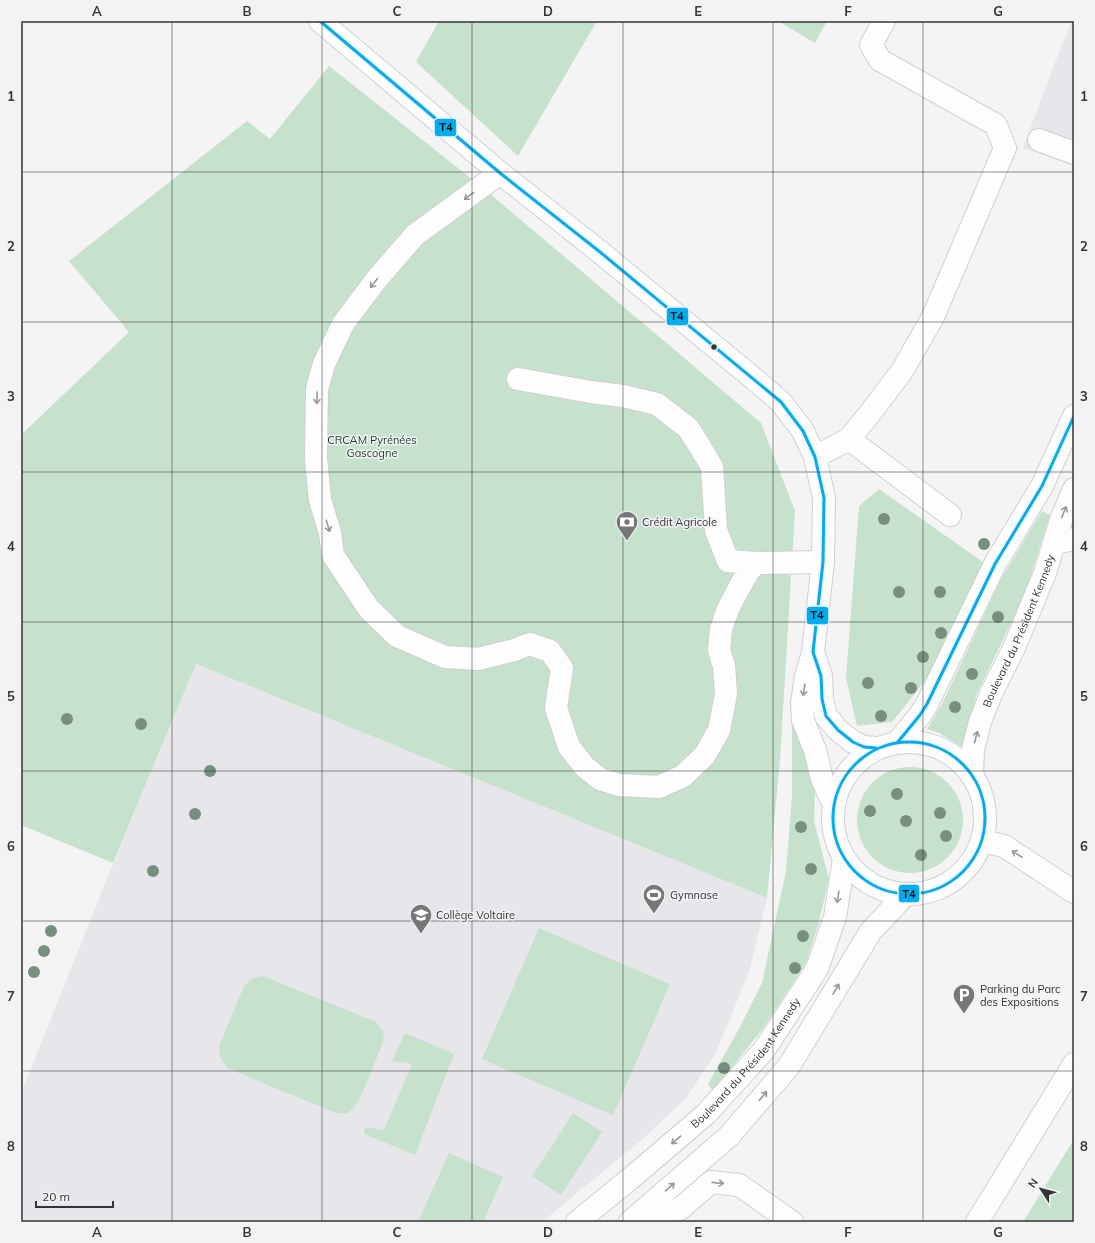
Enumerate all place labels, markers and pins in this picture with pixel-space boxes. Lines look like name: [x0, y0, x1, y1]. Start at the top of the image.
unlabelled marker: [709, 342, 719, 352]
bank icon: Crédit Agricole: [614, 509, 640, 542]
place label: Crédit Agricole: [642, 515, 717, 529]
sports icon: Gymnase: [641, 882, 667, 915]
place label: Gymnase: [670, 888, 718, 902]
school or university icon: Collège Voltaire: [408, 902, 434, 935]
place label: Collège Voltaire: [436, 908, 515, 922]
parking icon: Parking du Parc des Expositions: [951, 982, 977, 1015]
place label: Parking du Parc des Expositions: [980, 982, 1061, 1009]

